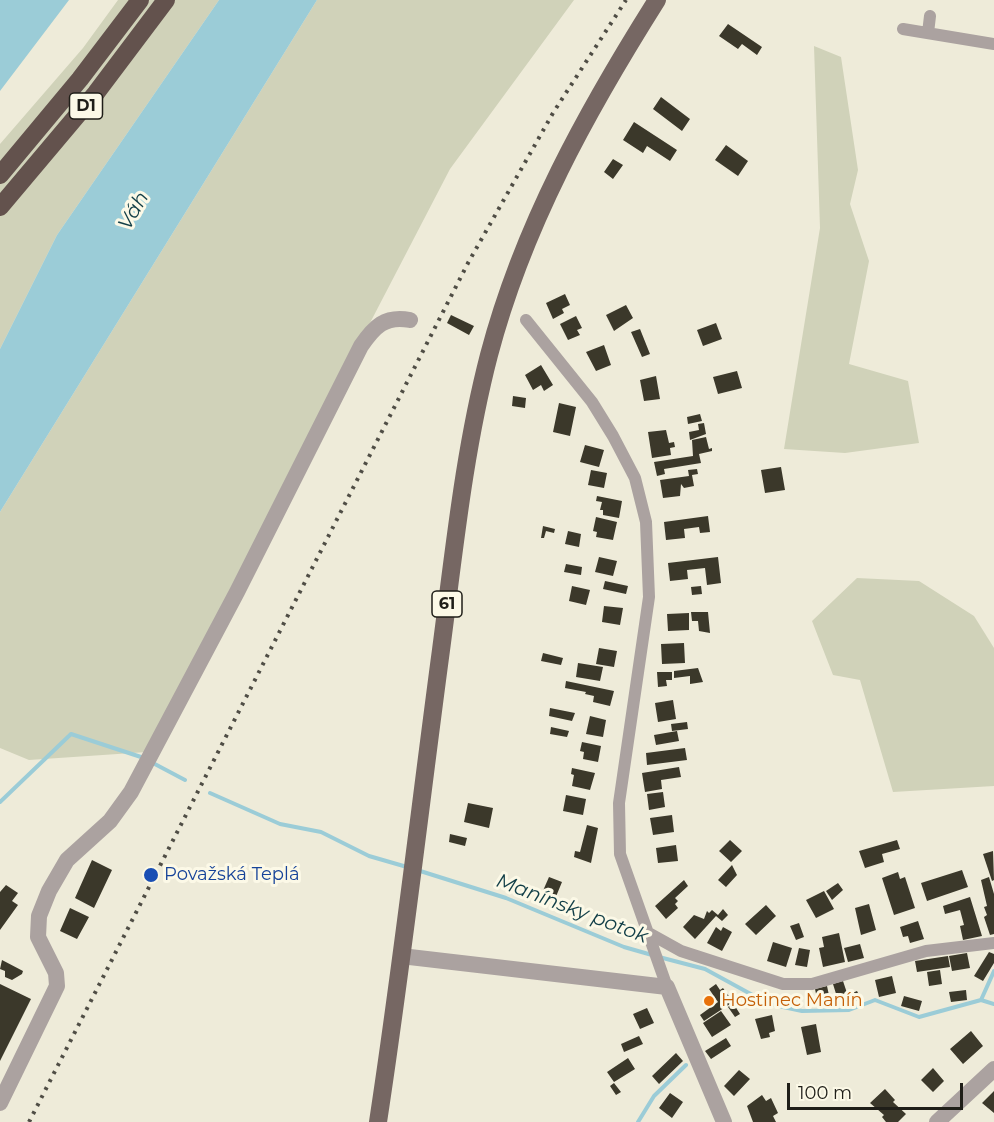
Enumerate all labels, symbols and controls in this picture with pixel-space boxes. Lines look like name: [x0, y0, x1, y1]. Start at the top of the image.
road number: D1: [70, 93, 103, 119]
water label: Váh: [114, 188, 154, 234]
road number: 61: [432, 591, 462, 617]
place label: Považská Teplá: [164, 864, 300, 886]
marker: Považská Teplá: [142, 866, 160, 884]
water label: Manínsky potok: [493, 869, 651, 949]
place label: Hostinec Manín: [721, 990, 863, 1012]
marker: Hostinec Manín: [702, 994, 716, 1008]
scale bar: [790, 1071, 966, 1109]
text: 100 m: [798, 1082, 852, 1104]

